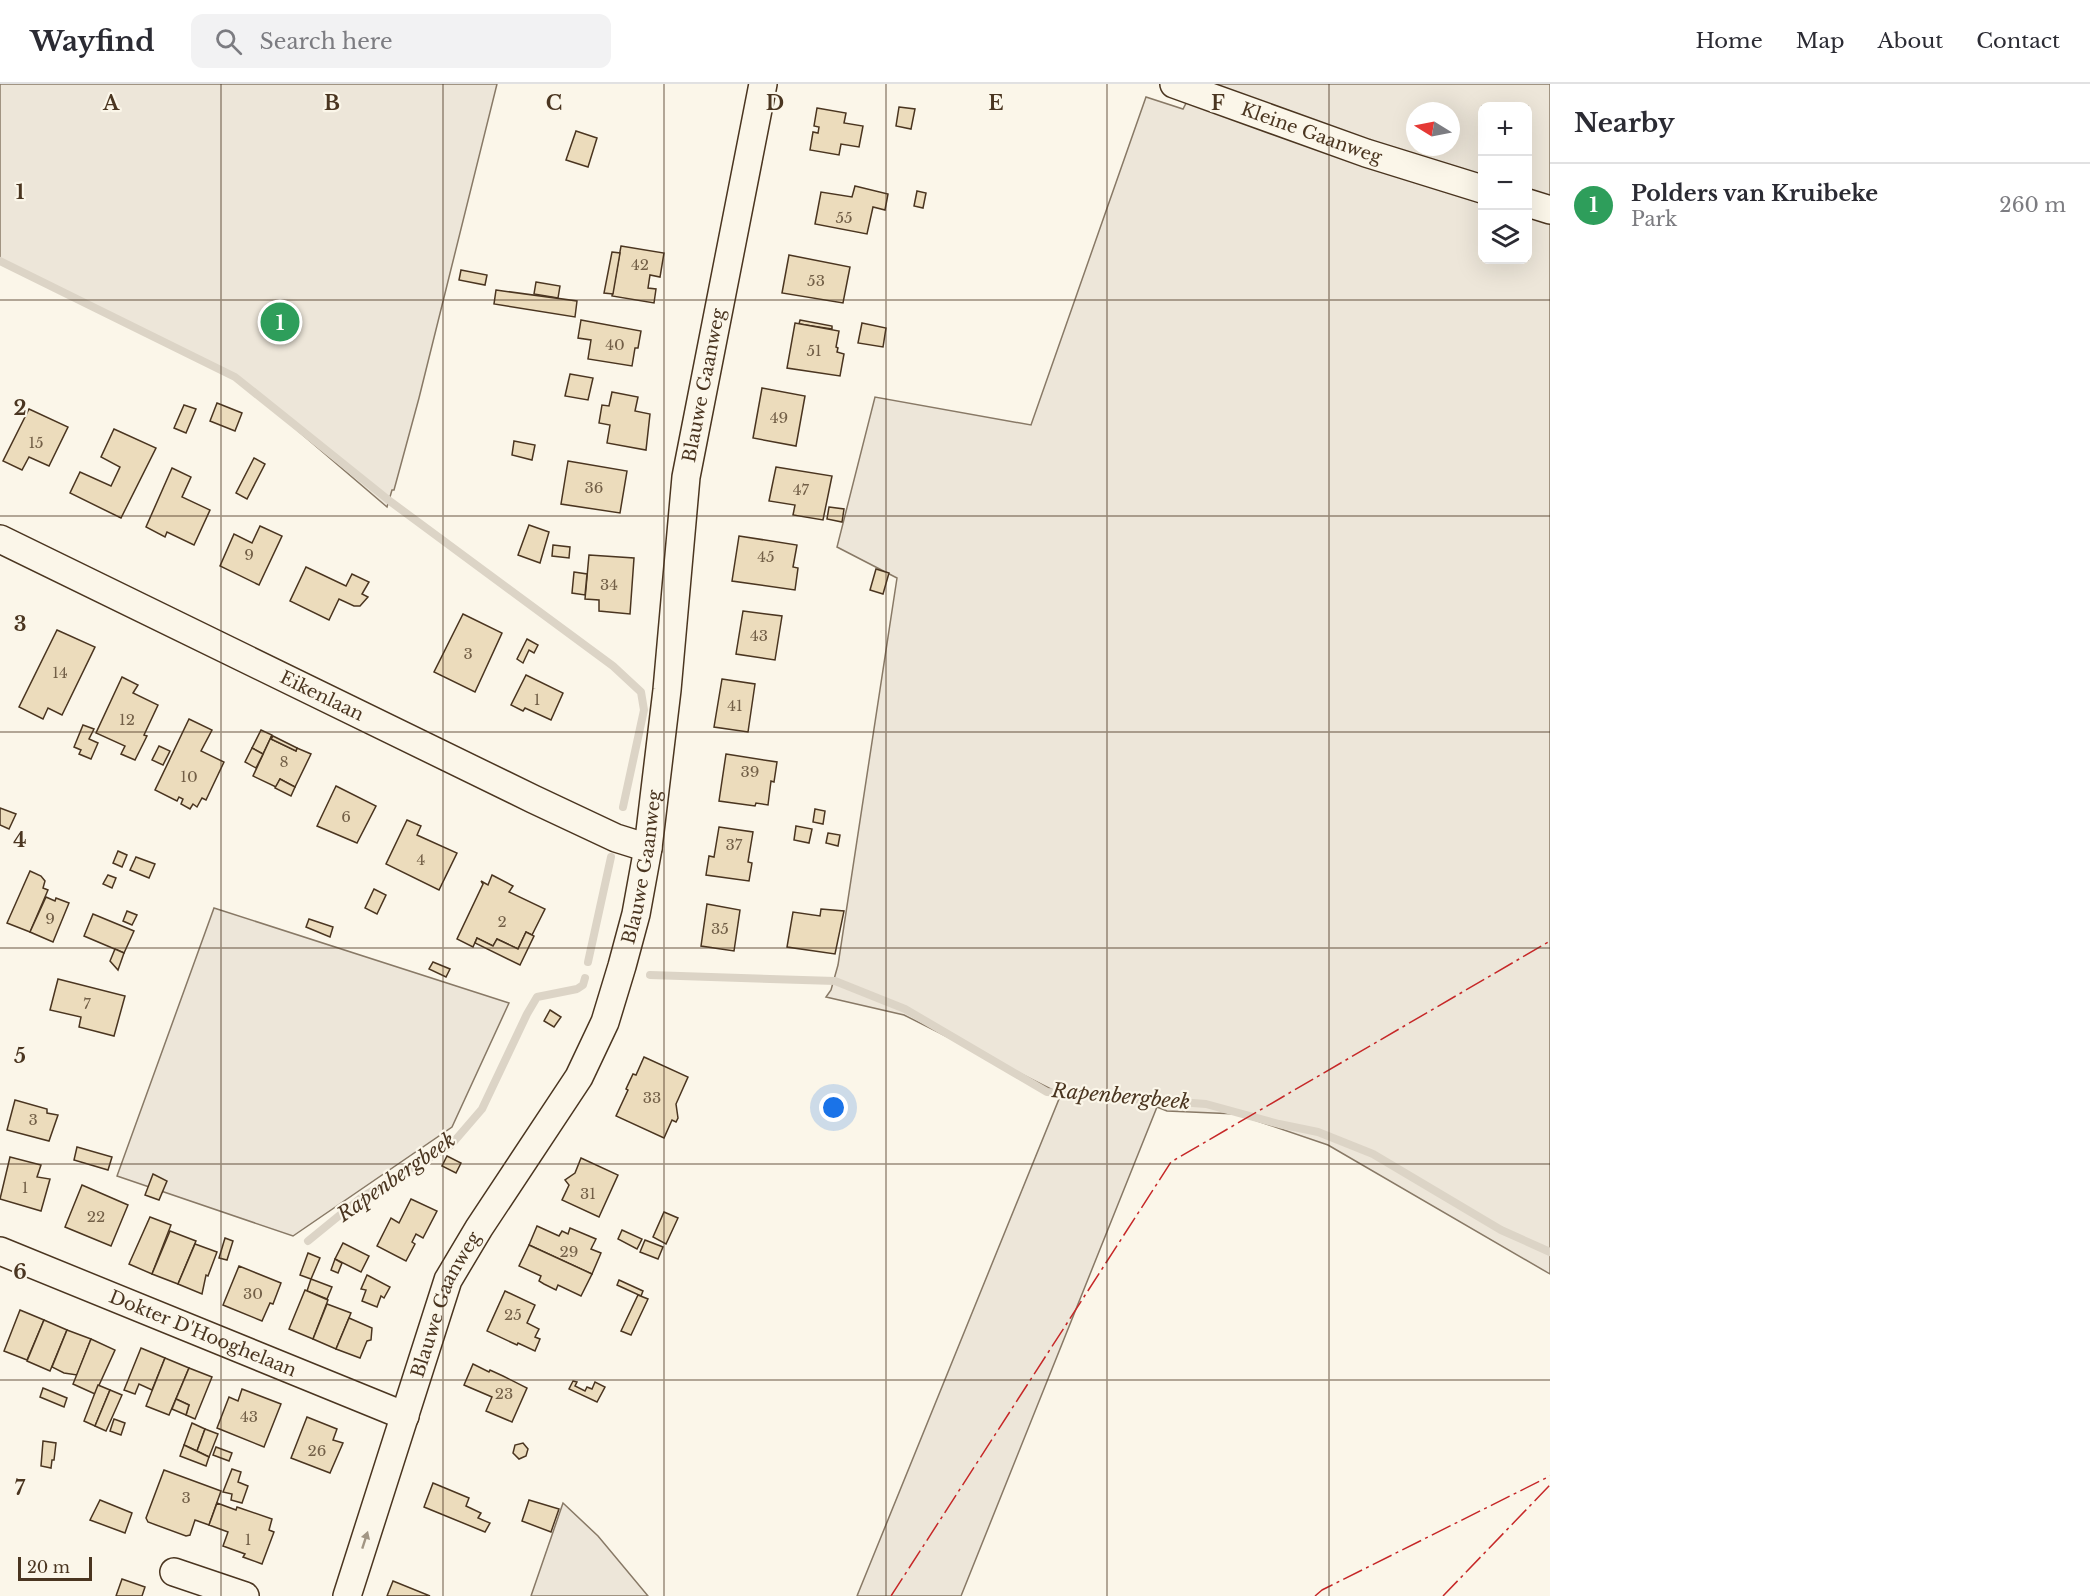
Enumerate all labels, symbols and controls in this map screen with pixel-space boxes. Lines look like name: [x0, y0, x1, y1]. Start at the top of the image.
search box: [191, 14, 611, 68]
text: Wayfind: [30, 24, 155, 59]
icon: search: [212, 25, 245, 58]
text: Search here: [260, 28, 393, 55]
text: Home: [1696, 28, 1763, 54]
text: Map: [1796, 28, 1844, 54]
text: About: [1877, 28, 1943, 54]
text: Contact: [1976, 28, 2060, 54]
text: A: [102, 91, 120, 115]
text: B: [324, 91, 340, 115]
text: C: [546, 91, 562, 115]
text: D: [766, 91, 784, 115]
text: E: [988, 91, 1004, 115]
text: F: [1211, 91, 1225, 115]
street label: Kleine Gaanweg: [1238, 98, 1385, 168]
north arrow: [1406, 102, 1460, 156]
map controls: [1478, 102, 1532, 264]
button: +: [1478, 102, 1532, 156]
text: Nearby: [1574, 107, 1675, 139]
button: −: [1478, 156, 1532, 210]
text: 1: [16, 180, 25, 204]
text: Polders van Kruibeke: [1631, 180, 1878, 207]
text: 1: [1589, 193, 1598, 217]
text: 260 m: [1999, 193, 2066, 217]
text: Park: [1631, 207, 1677, 231]
house number: 55: [835, 208, 853, 227]
button: layers: [1478, 210, 1532, 264]
house number: 42: [631, 255, 649, 274]
house number: 53: [807, 271, 825, 290]
pin: 1: [260, 300, 300, 344]
street label: Blauwe Gaanweg: [678, 307, 730, 464]
house number: 40: [605, 335, 625, 354]
house number: 51: [806, 341, 822, 360]
text: 2: [13, 396, 27, 420]
house number: 49: [770, 408, 788, 427]
house number: 15: [28, 433, 44, 452]
house number: 36: [585, 478, 603, 497]
house number: 47: [793, 480, 810, 499]
house number: 9: [244, 545, 254, 564]
house number: 45: [757, 547, 775, 566]
house number: 34: [600, 575, 618, 594]
text: 3: [14, 612, 26, 636]
house number: 43: [750, 626, 768, 645]
house number: 3: [463, 644, 473, 663]
house number: 14: [52, 663, 68, 682]
street label: Eikenlaan: [276, 666, 367, 726]
house number: 1: [534, 690, 540, 709]
house number: 41: [727, 696, 743, 715]
house number: 12: [119, 710, 135, 729]
house number: 8: [279, 752, 289, 771]
house number: 39: [741, 762, 759, 781]
house number: 10: [180, 767, 198, 786]
street label: Blauwe Gaanweg: [617, 789, 666, 946]
house number: 6: [341, 807, 351, 826]
text: 4: [13, 828, 27, 852]
house number: 37: [726, 835, 743, 854]
house number: 4: [417, 850, 425, 869]
house number: 9: [45, 909, 55, 928]
house number: 2: [497, 912, 507, 931]
house number: 35: [711, 919, 729, 938]
house number: 7: [83, 994, 91, 1013]
text: 5: [14, 1044, 26, 1068]
water label: Rapenbergbeek: [1050, 1078, 1191, 1114]
house number: 33: [643, 1088, 661, 1107]
your location: [819, 1093, 848, 1122]
house number: 3: [28, 1110, 38, 1129]
water label: Rapenbergbeek: [331, 1127, 460, 1227]
house number: 1: [22, 1178, 28, 1197]
house number: 31: [580, 1184, 596, 1203]
house number: 22: [87, 1207, 105, 1226]
street label: Blauwe Gaanweg: [407, 1228, 485, 1380]
house number: 29: [560, 1242, 578, 1261]
text: 6: [13, 1260, 27, 1284]
house number: 30: [243, 1284, 263, 1303]
street label: Dokter D'Hooghelaan: [106, 1286, 300, 1382]
house number: 25: [504, 1305, 522, 1324]
house number: 23: [495, 1384, 513, 1403]
house number: 43: [240, 1407, 258, 1426]
house number: 26: [308, 1441, 326, 1460]
text: 7: [15, 1476, 26, 1500]
house number: 3: [181, 1488, 191, 1507]
house number: 1: [245, 1530, 251, 1549]
one-way arrow: [361, 1531, 370, 1549]
scale bar: [18, 1554, 92, 1582]
text: 20 m: [27, 1557, 70, 1577]

